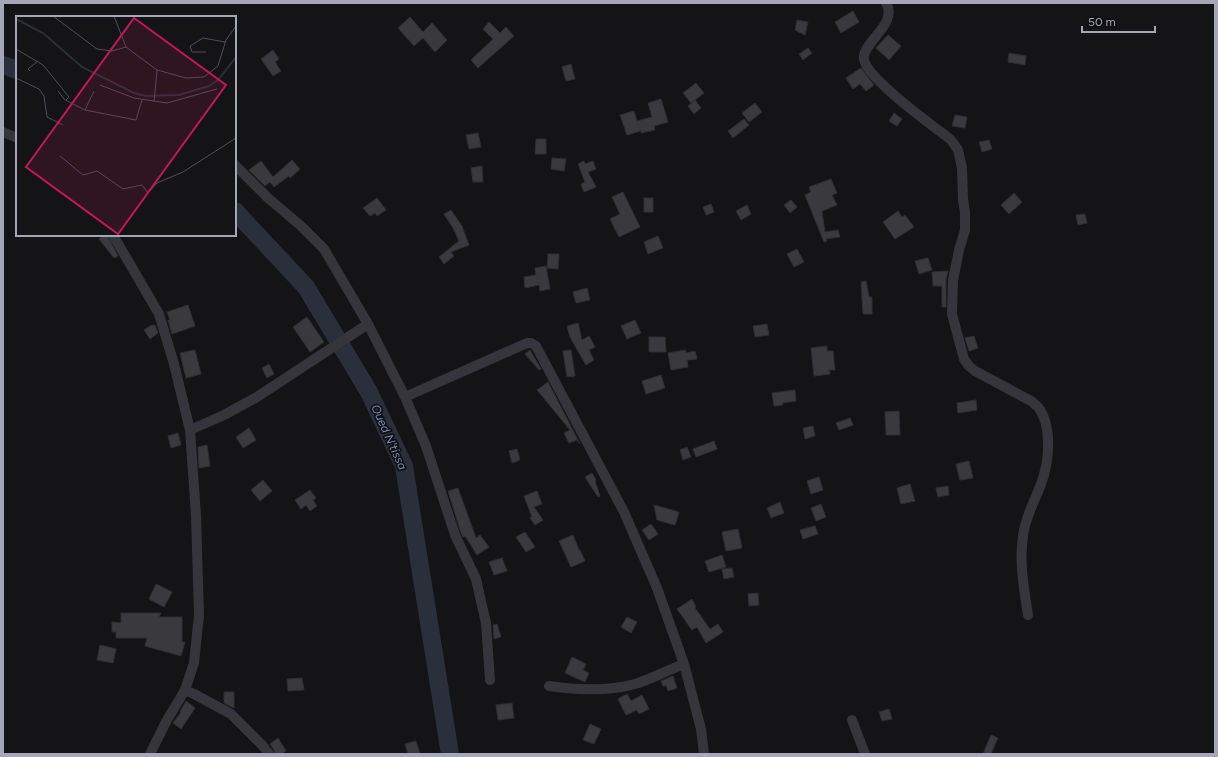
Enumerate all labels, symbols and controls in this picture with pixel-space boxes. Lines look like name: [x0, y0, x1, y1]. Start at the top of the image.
scale bar: [1082, 8, 1155, 34]
text: 50 m: [1088, 15, 1116, 29]
inset map: [16, 16, 236, 236]
water label: Oued N'tissa: [368, 402, 410, 472]

